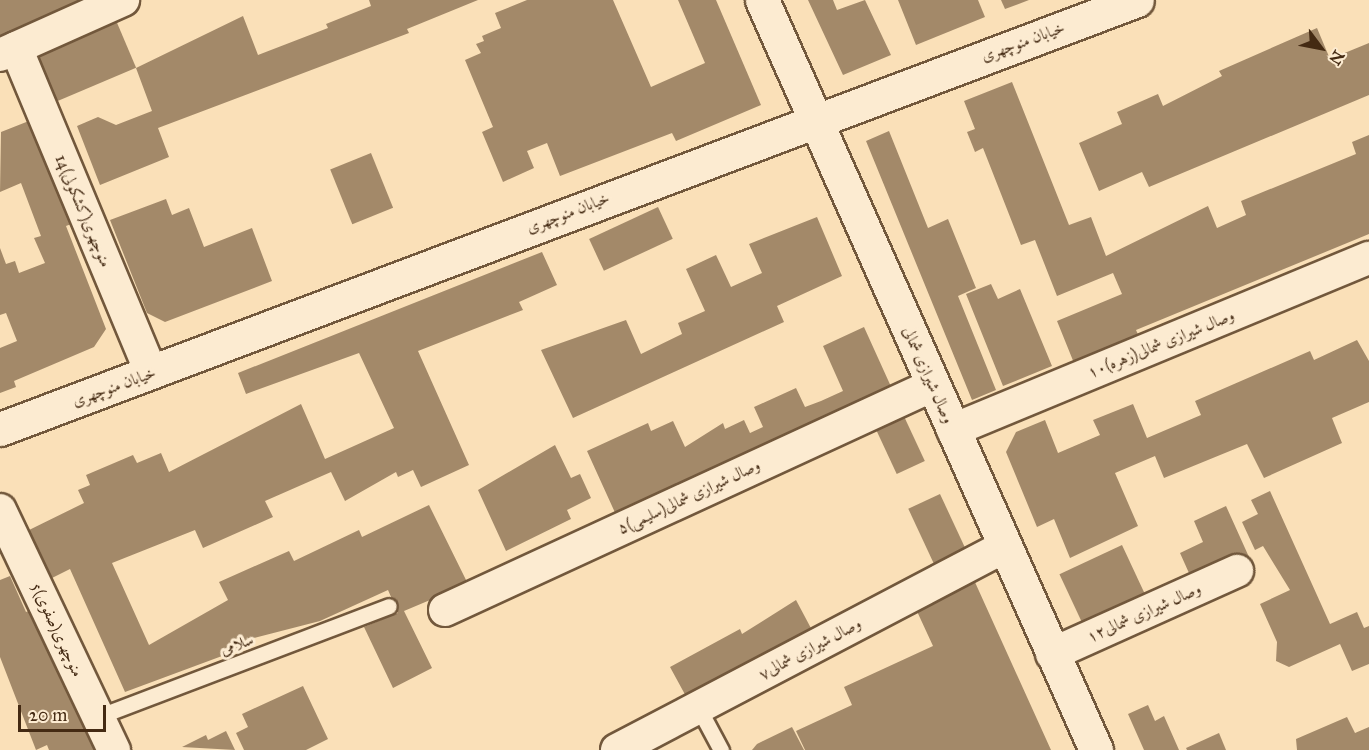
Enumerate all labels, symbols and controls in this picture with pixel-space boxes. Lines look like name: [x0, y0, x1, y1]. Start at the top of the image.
street label: خیابان منوچهری: [979, 18, 1067, 66]
north arrow: [1291, 18, 1351, 78]
text: N: [1325, 47, 1348, 69]
street label: 14منوچهری(کشکولی): [51, 152, 115, 270]
street label: خیابان منوچهری: [524, 188, 612, 238]
street label: ۱۰وصال شیرازی شمالی(زهره): [1085, 306, 1237, 382]
street label: وصال شیرازی شمالی: [898, 324, 958, 426]
street label: خیابان منوچهری: [70, 363, 158, 411]
street label: ۵وصال شیرازی شمالی(سلیمی): [615, 455, 763, 539]
street label: ۱۲وصال شیرازی شمالی: [1084, 579, 1204, 647]
street label: 5منوچهری(صفوی): [27, 580, 87, 680]
street label: وصال شیرازی شمالی۷: [755, 614, 865, 684]
street label: سلامی: [218, 630, 256, 660]
scale bar: [21, 693, 110, 731]
text: 20 m: [29, 704, 67, 726]

